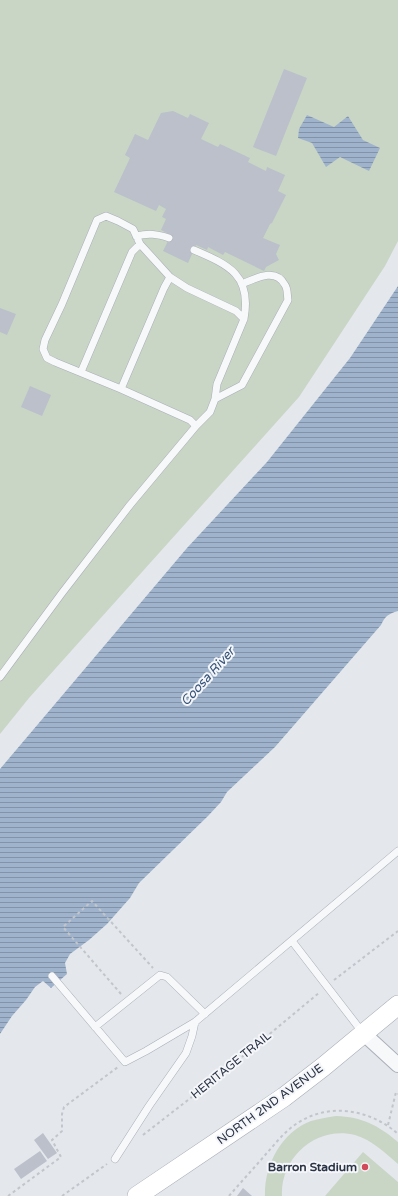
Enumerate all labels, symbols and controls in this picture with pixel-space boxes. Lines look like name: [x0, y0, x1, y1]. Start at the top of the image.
water label: Coosa River: [177, 643, 240, 709]
street label: HERITAGE TRAIL: [188, 1028, 274, 1102]
street label: NORTH 2ND AVENUE: [214, 1061, 326, 1147]
place label: Barron Stadium: [268, 1160, 357, 1174]
marker: Barron Stadium: [360, 1162, 370, 1172]

